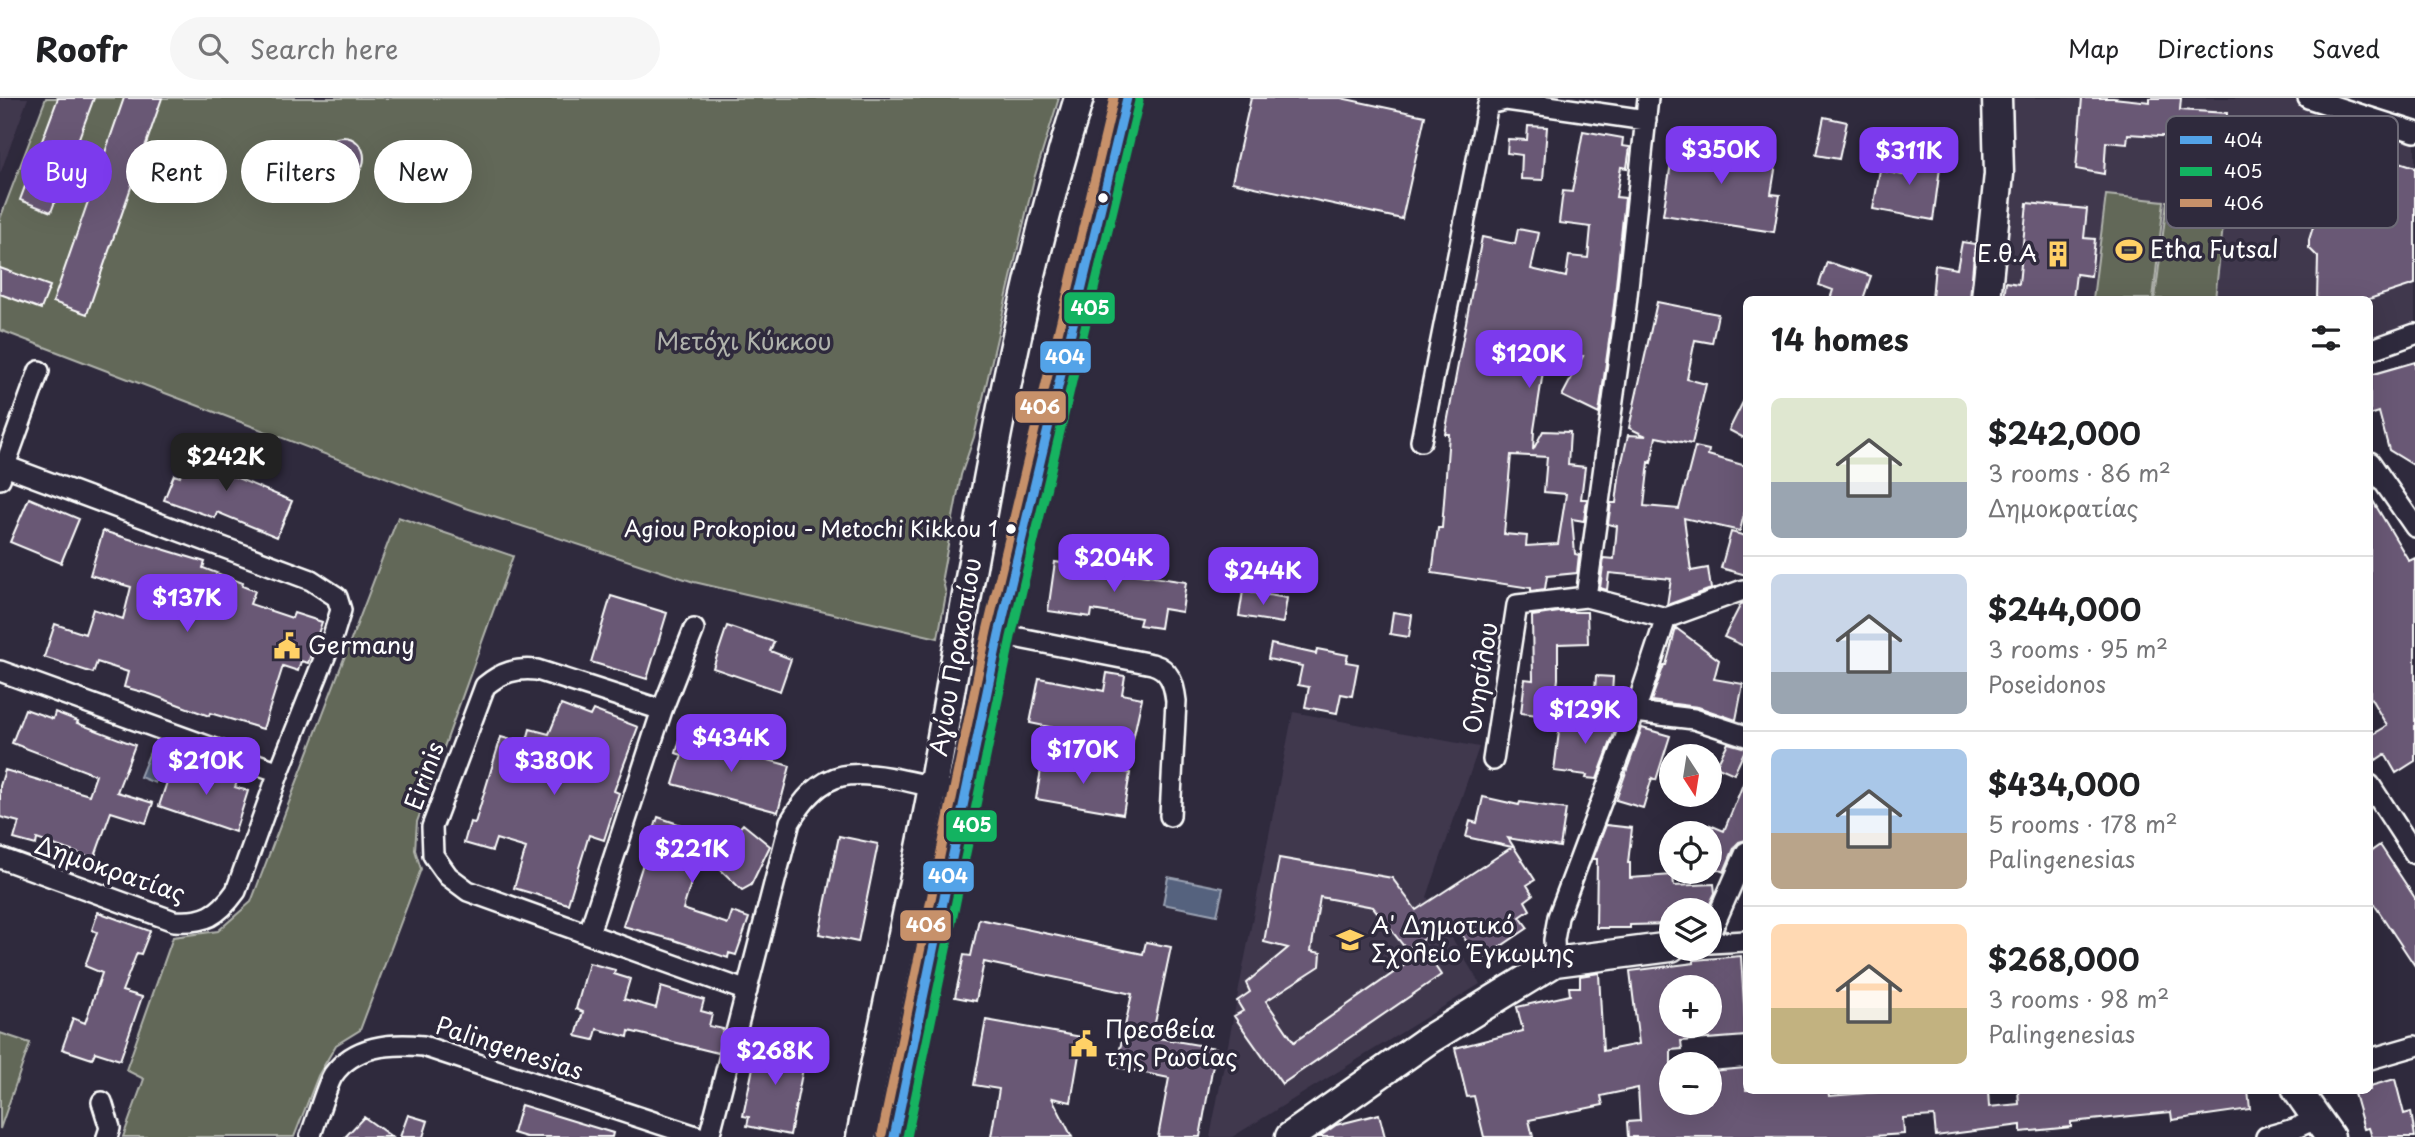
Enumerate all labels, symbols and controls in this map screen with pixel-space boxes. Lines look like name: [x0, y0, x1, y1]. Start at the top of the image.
search box: [170, 17, 660, 80]
text: Roofr: [35, 23, 128, 73]
icon: search: [194, 29, 232, 67]
text: Search here: [250, 29, 398, 68]
text: Map: [2068, 30, 2119, 66]
text: Directions: [2157, 30, 2274, 66]
text: Saved: [2312, 30, 2380, 66]
legend: [2166, 116, 2398, 228]
text: 404: [2224, 125, 2263, 153]
pin: $350K: [1672, 126, 1770, 186]
pin: $311K: [1860, 127, 1958, 187]
text: $350K: [1682, 131, 1760, 166]
text: $311K: [1875, 132, 1943, 167]
chip: Buy: [21, 140, 112, 203]
chip: Rent: [126, 140, 227, 203]
chip: Filters: [241, 140, 360, 203]
chip: New: [374, 140, 472, 203]
text: 405: [2224, 156, 2263, 184]
text: 406: [2224, 188, 2264, 216]
unlabelled marker: [1096, 191, 1110, 205]
place label: Etha Futsal: [2150, 230, 2279, 266]
place label: Ε.θ.Α: [1977, 234, 2037, 270]
sports icon: Etha Futsal: [2114, 235, 2144, 265]
building icon: Ε.θ.Α: [2043, 239, 2073, 269]
line badge: 405: [1063, 291, 1116, 325]
text: 405: [1070, 293, 1110, 321]
text: 14 homes: [1771, 316, 1909, 361]
icon: filters: [2307, 319, 2345, 357]
park label: Μετόχι Κύκκου: [656, 322, 832, 358]
pin: $120K: [1480, 330, 1578, 390]
text: $120K: [1491, 335, 1567, 370]
line badge: 404: [1039, 340, 1092, 374]
text: 404: [1045, 342, 1085, 370]
line badge: 406: [1014, 390, 1067, 424]
text: 406: [1020, 392, 1060, 420]
text: $242,000: [1988, 410, 2141, 455]
icon: home: [1827, 426, 1911, 510]
pin: $242K: [177, 434, 275, 493]
text: $242K: [187, 438, 265, 473]
text: 3 rooms · 86 m²: [1988, 455, 2171, 490]
text: Δημοκρατίας: [1988, 490, 2139, 525]
place label: Agiou Prokopiou - Metochi Kikkou 1: [624, 511, 998, 544]
marker: Agiou Prokopiou - Metochi Kikkou 1: [1004, 522, 1018, 536]
pin: $204K: [1065, 534, 1163, 594]
text: $204K: [1074, 539, 1154, 574]
pin: $244K: [1214, 547, 1312, 607]
text: $244K: [1224, 552, 1302, 587]
street label: Αγίου Προκοπίου: [919, 555, 989, 759]
pin: $137K: [138, 574, 236, 634]
text: $137K: [152, 579, 222, 614]
text: $244,000: [1988, 586, 2141, 631]
icon: home: [1827, 602, 1911, 686]
street label: Ονησίλου: [1452, 619, 1506, 736]
place label: Germany: [308, 626, 415, 662]
public building icon: Germany: [272, 631, 302, 661]
text: 3 rooms · 95 m²: [1988, 631, 2168, 666]
text: Poseidonos: [1988, 666, 2106, 701]
pin: $129K: [1536, 686, 1634, 746]
text: $129K: [1549, 691, 1621, 726]
pin: $434K: [682, 714, 780, 774]
text: $434K: [692, 719, 770, 754]
pin: $170K: [1034, 726, 1132, 786]
text: $170K: [1047, 731, 1119, 766]
street label: Eirinis: [394, 736, 452, 815]
pin: $210K: [157, 738, 255, 797]
pin: $380K: [505, 738, 603, 797]
text: $210K: [168, 742, 244, 777]
text: $380K: [515, 742, 593, 777]
north arrow: [1659, 744, 1722, 807]
map controls: [1659, 744, 1722, 1115]
text: $434,000: [1988, 761, 2140, 806]
icon: home: [1827, 777, 1911, 861]
text: 5 rooms · 178 m²: [1988, 806, 2178, 841]
line badge: 405: [945, 809, 998, 843]
text: 405: [952, 810, 992, 838]
button: locate: [1659, 821, 1722, 884]
street label: Δημοκρατίας: [31, 826, 191, 911]
pin: $221K: [643, 826, 741, 885]
text: $221K: [655, 830, 729, 865]
text: Palingenesias: [1988, 841, 2135, 876]
line badge: 404: [922, 860, 975, 893]
text: 404: [928, 861, 968, 889]
button: layers: [1659, 898, 1722, 961]
place label: Α' Δημοτικό Σχολείο Έγκωμης: [1371, 906, 1575, 970]
line badge: 406: [899, 909, 952, 942]
text: 406: [906, 910, 946, 938]
school or university icon: Α' Δημοτικό Σχολείο Έγκωμης: [1335, 925, 1365, 955]
text: $268,000: [1988, 936, 2140, 981]
icon: home: [1827, 952, 1911, 1036]
button: +: [1659, 975, 1722, 1038]
text: 3 rooms · 98 m²: [1988, 981, 2169, 1016]
street label: Palingenesias: [431, 1006, 588, 1088]
place label: Πρεσβεία της Ρωσίας: [1105, 1010, 1238, 1074]
text: Palingenesias: [1988, 1016, 2135, 1051]
pin: $268K: [726, 1028, 824, 1087]
public building icon: Πρεσβεία της Ρωσίας: [1069, 1029, 1099, 1059]
text: $268K: [736, 1032, 814, 1067]
button: −: [1659, 1052, 1722, 1115]

